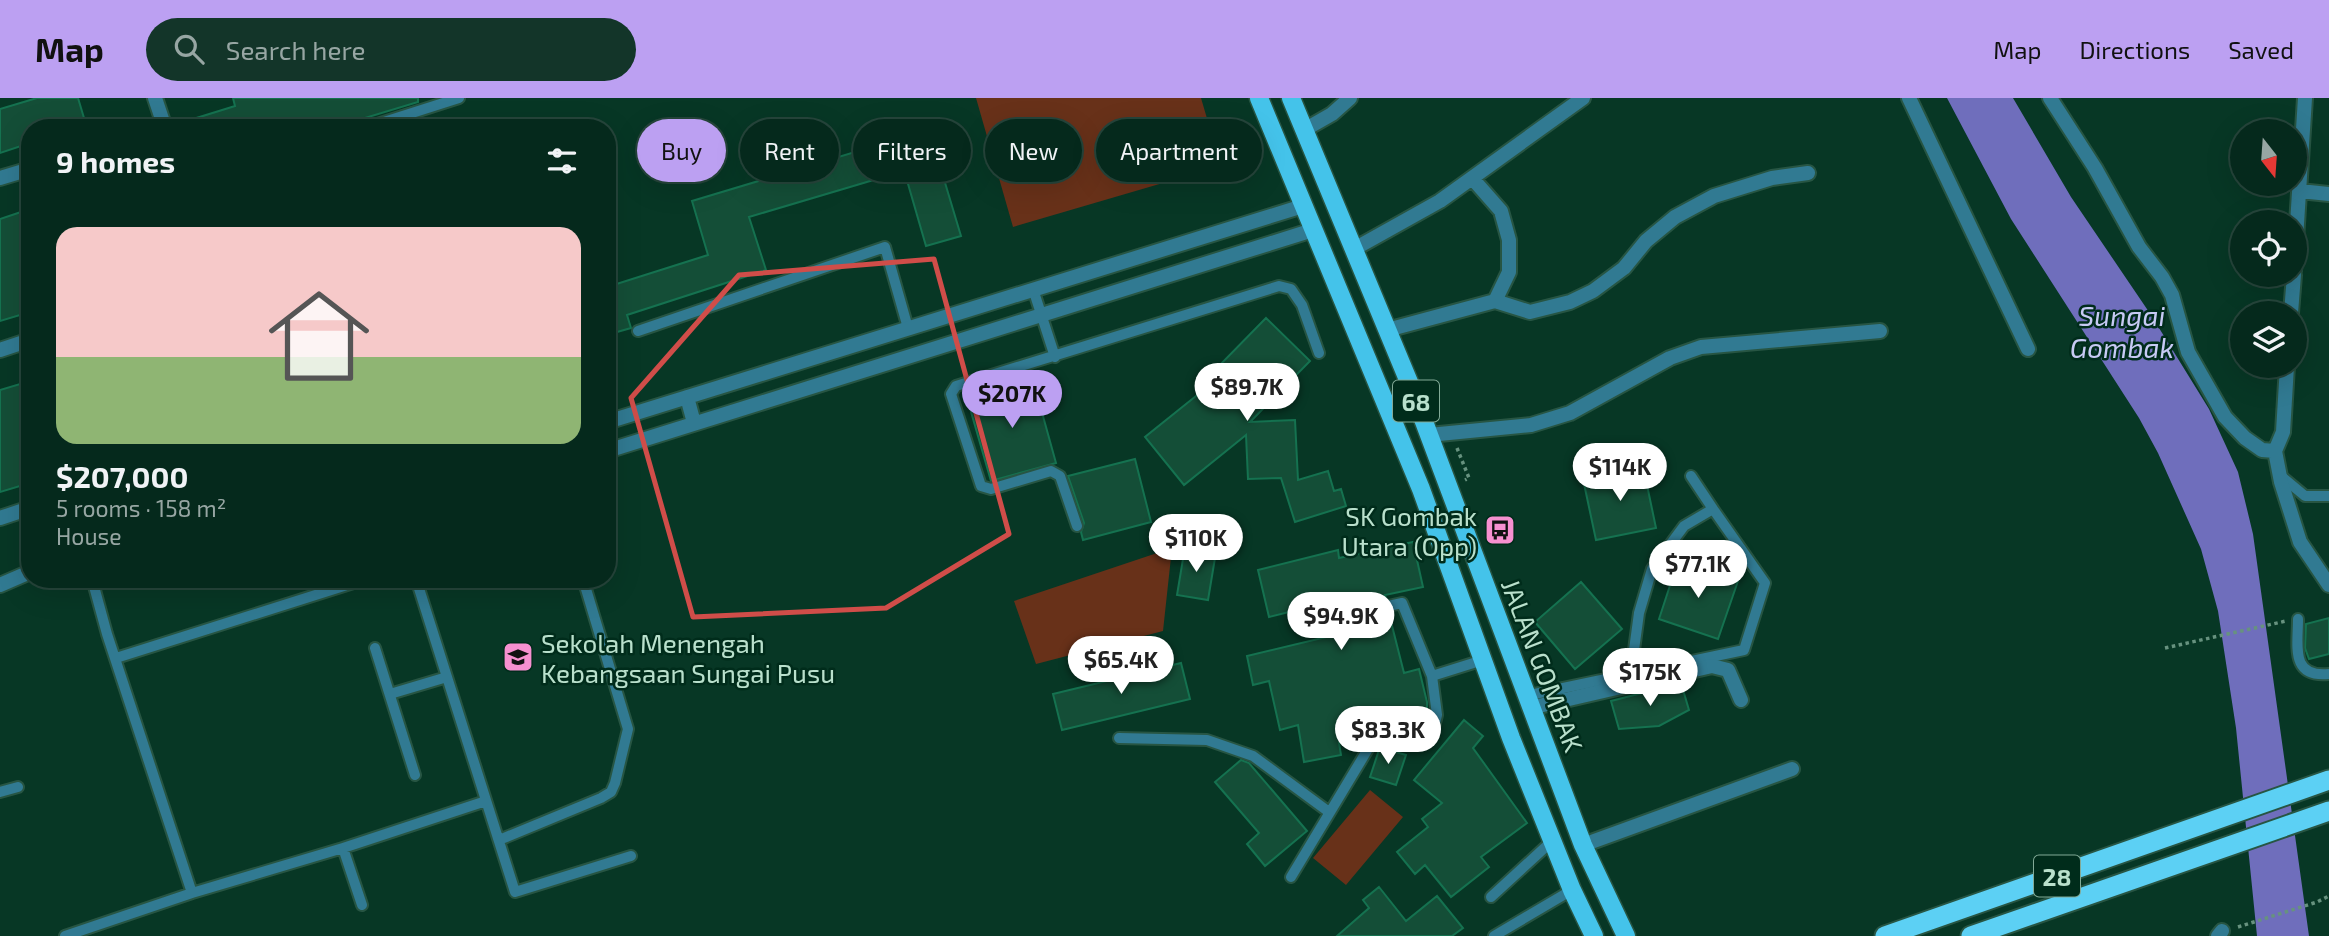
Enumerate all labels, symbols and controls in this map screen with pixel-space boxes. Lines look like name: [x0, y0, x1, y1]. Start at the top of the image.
search box: [146, 18, 636, 81]
text: Map: [35, 29, 104, 69]
icon: search: [170, 30, 208, 68]
text: Search here: [226, 34, 365, 65]
text: Map: [1993, 35, 2041, 64]
text: Directions: [2079, 35, 2190, 64]
text: Saved: [2228, 35, 2294, 64]
chip: Buy: [637, 119, 726, 182]
chip: Rent: [740, 119, 839, 182]
chip: Filters: [853, 119, 971, 182]
chip: New: [985, 119, 1082, 182]
chip: Apartment: [1096, 119, 1262, 182]
north arrow: [2230, 119, 2306, 196]
map controls: [2230, 119, 2307, 378]
icon: filters: [543, 142, 581, 180]
text: 9 homes: [56, 143, 175, 179]
button: locate: [2230, 210, 2307, 287]
icon: home: [256, 273, 382, 399]
water label: Sungai Gombak: [2070, 298, 2174, 364]
button: layers: [2230, 301, 2307, 378]
pin: $89.7K: [1190, 364, 1304, 423]
pin: $207K: [963, 370, 1061, 430]
text: $89.7K: [1211, 372, 1283, 400]
text: $207K: [978, 379, 1046, 407]
road number: 68: [1393, 380, 1439, 422]
pin: $114K: [1571, 444, 1669, 503]
text: $114K: [1589, 452, 1651, 480]
text: $207,000: [56, 458, 188, 494]
text: 5 rooms · 158 m²: [56, 494, 226, 522]
place label: SK Gombak Utara (Opp): [1342, 500, 1477, 561]
bus stop icon: SK Gombak Utara (Opp): [1483, 513, 1517, 547]
pin: $110K: [1147, 514, 1245, 574]
text: House: [56, 522, 122, 550]
text: $110K: [1165, 523, 1227, 551]
pin: $77.1K: [1641, 540, 1755, 600]
text: $77.1K: [1665, 549, 1731, 577]
street label: JALAN GOMBAK: [1496, 574, 1590, 756]
pin: $94.9K: [1284, 592, 1398, 652]
text: $94.9K: [1303, 601, 1379, 629]
place label: Sekolah Menengah Kebangsaan Sungai Pusu: [541, 627, 835, 688]
pin: $65.4K: [1064, 636, 1178, 696]
school or university icon: Sekolah Menengah Kebangsaan Sungai Pusu: [501, 640, 535, 674]
text: $65.4K: [1084, 645, 1158, 673]
pin: $175K: [1601, 648, 1699, 708]
text: $175K: [1619, 657, 1681, 685]
pin: $83.3K: [1331, 706, 1445, 766]
text: $83.3K: [1351, 715, 1425, 743]
road number: 28: [2034, 856, 2080, 896]

